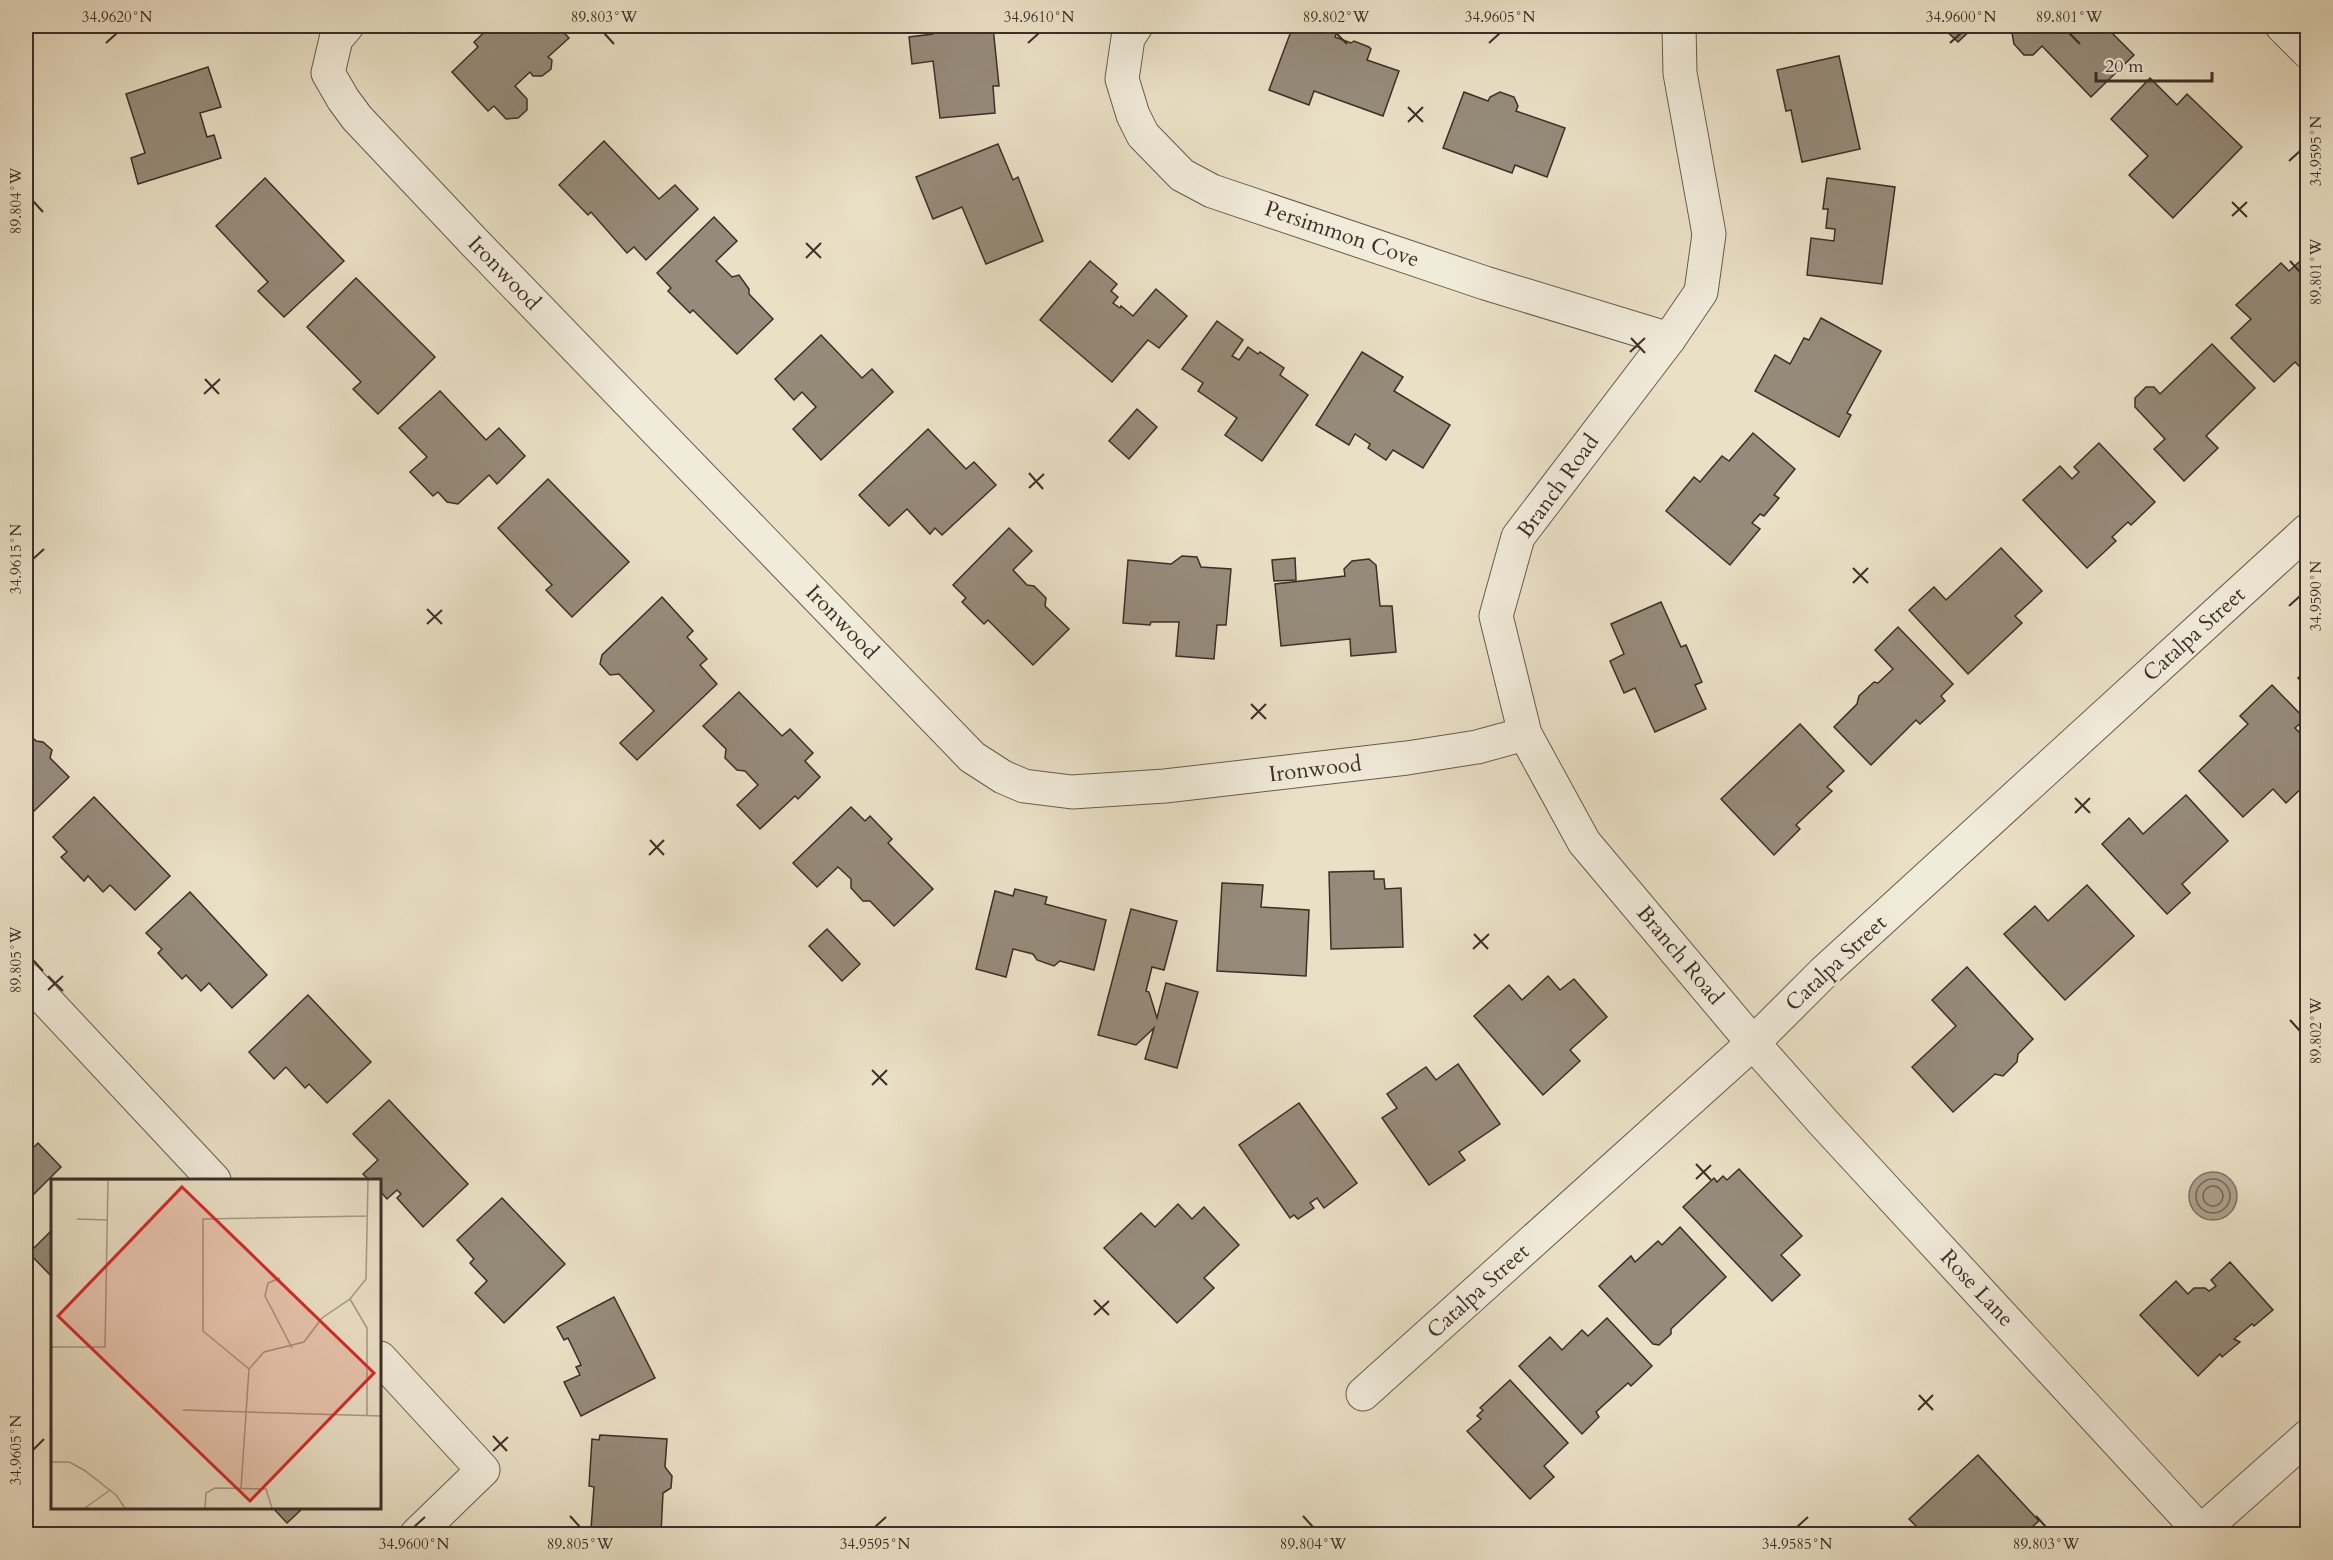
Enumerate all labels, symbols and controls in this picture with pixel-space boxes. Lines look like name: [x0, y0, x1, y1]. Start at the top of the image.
text: 34.9620°N: [82, 7, 152, 27]
text: 89.803°W: [571, 7, 638, 27]
text: 34.9610°N: [1004, 7, 1074, 27]
text: 89.802°W: [1303, 7, 1370, 27]
text: 34.9605°N: [1465, 7, 1535, 27]
text: 34.9600°N: [1926, 7, 1996, 27]
text: 89.801°W: [2036, 7, 2103, 27]
scale bar: [2096, 45, 2212, 83]
text: 20 m: [2105, 54, 2144, 79]
text: 34.9595°N: [2306, 116, 2326, 186]
text: 89.804°W: [6, 167, 26, 234]
street label: Persimmon Cove: [1261, 193, 1423, 275]
street label: Ironwood: [461, 229, 547, 317]
text: 89.801°W: [2306, 238, 2326, 305]
street label: Branch Road: [1510, 428, 1606, 544]
text: 34.9615°N: [6, 524, 26, 594]
text: 34.9590°N: [2306, 561, 2326, 631]
street label: Ironwood: [799, 578, 885, 666]
street label: Catalpa Street: [2136, 580, 2252, 688]
street label: Ironwood: [1267, 748, 1363, 790]
street label: Branch Road: [1630, 899, 1731, 1011]
street label: Catalpa Street: [1779, 908, 1893, 1018]
text: 89.805°W: [6, 926, 26, 993]
text: 89.802°W: [2306, 997, 2326, 1064]
inset map: [51, 1179, 381, 1509]
street label: Catalpa Street: [1420, 1237, 1536, 1345]
street label: Rose Lane: [1933, 1243, 2021, 1333]
text: 34.9605°N: [6, 1415, 26, 1485]
text: 34.9600°N: [379, 1534, 449, 1554]
text: 89.805°W: [547, 1534, 614, 1554]
text: 34.9595°N: [840, 1534, 910, 1554]
text: 89.804°W: [1280, 1534, 1347, 1554]
text: 34.9585°N: [1762, 1534, 1832, 1554]
text: 89.803°W: [2013, 1534, 2080, 1554]

